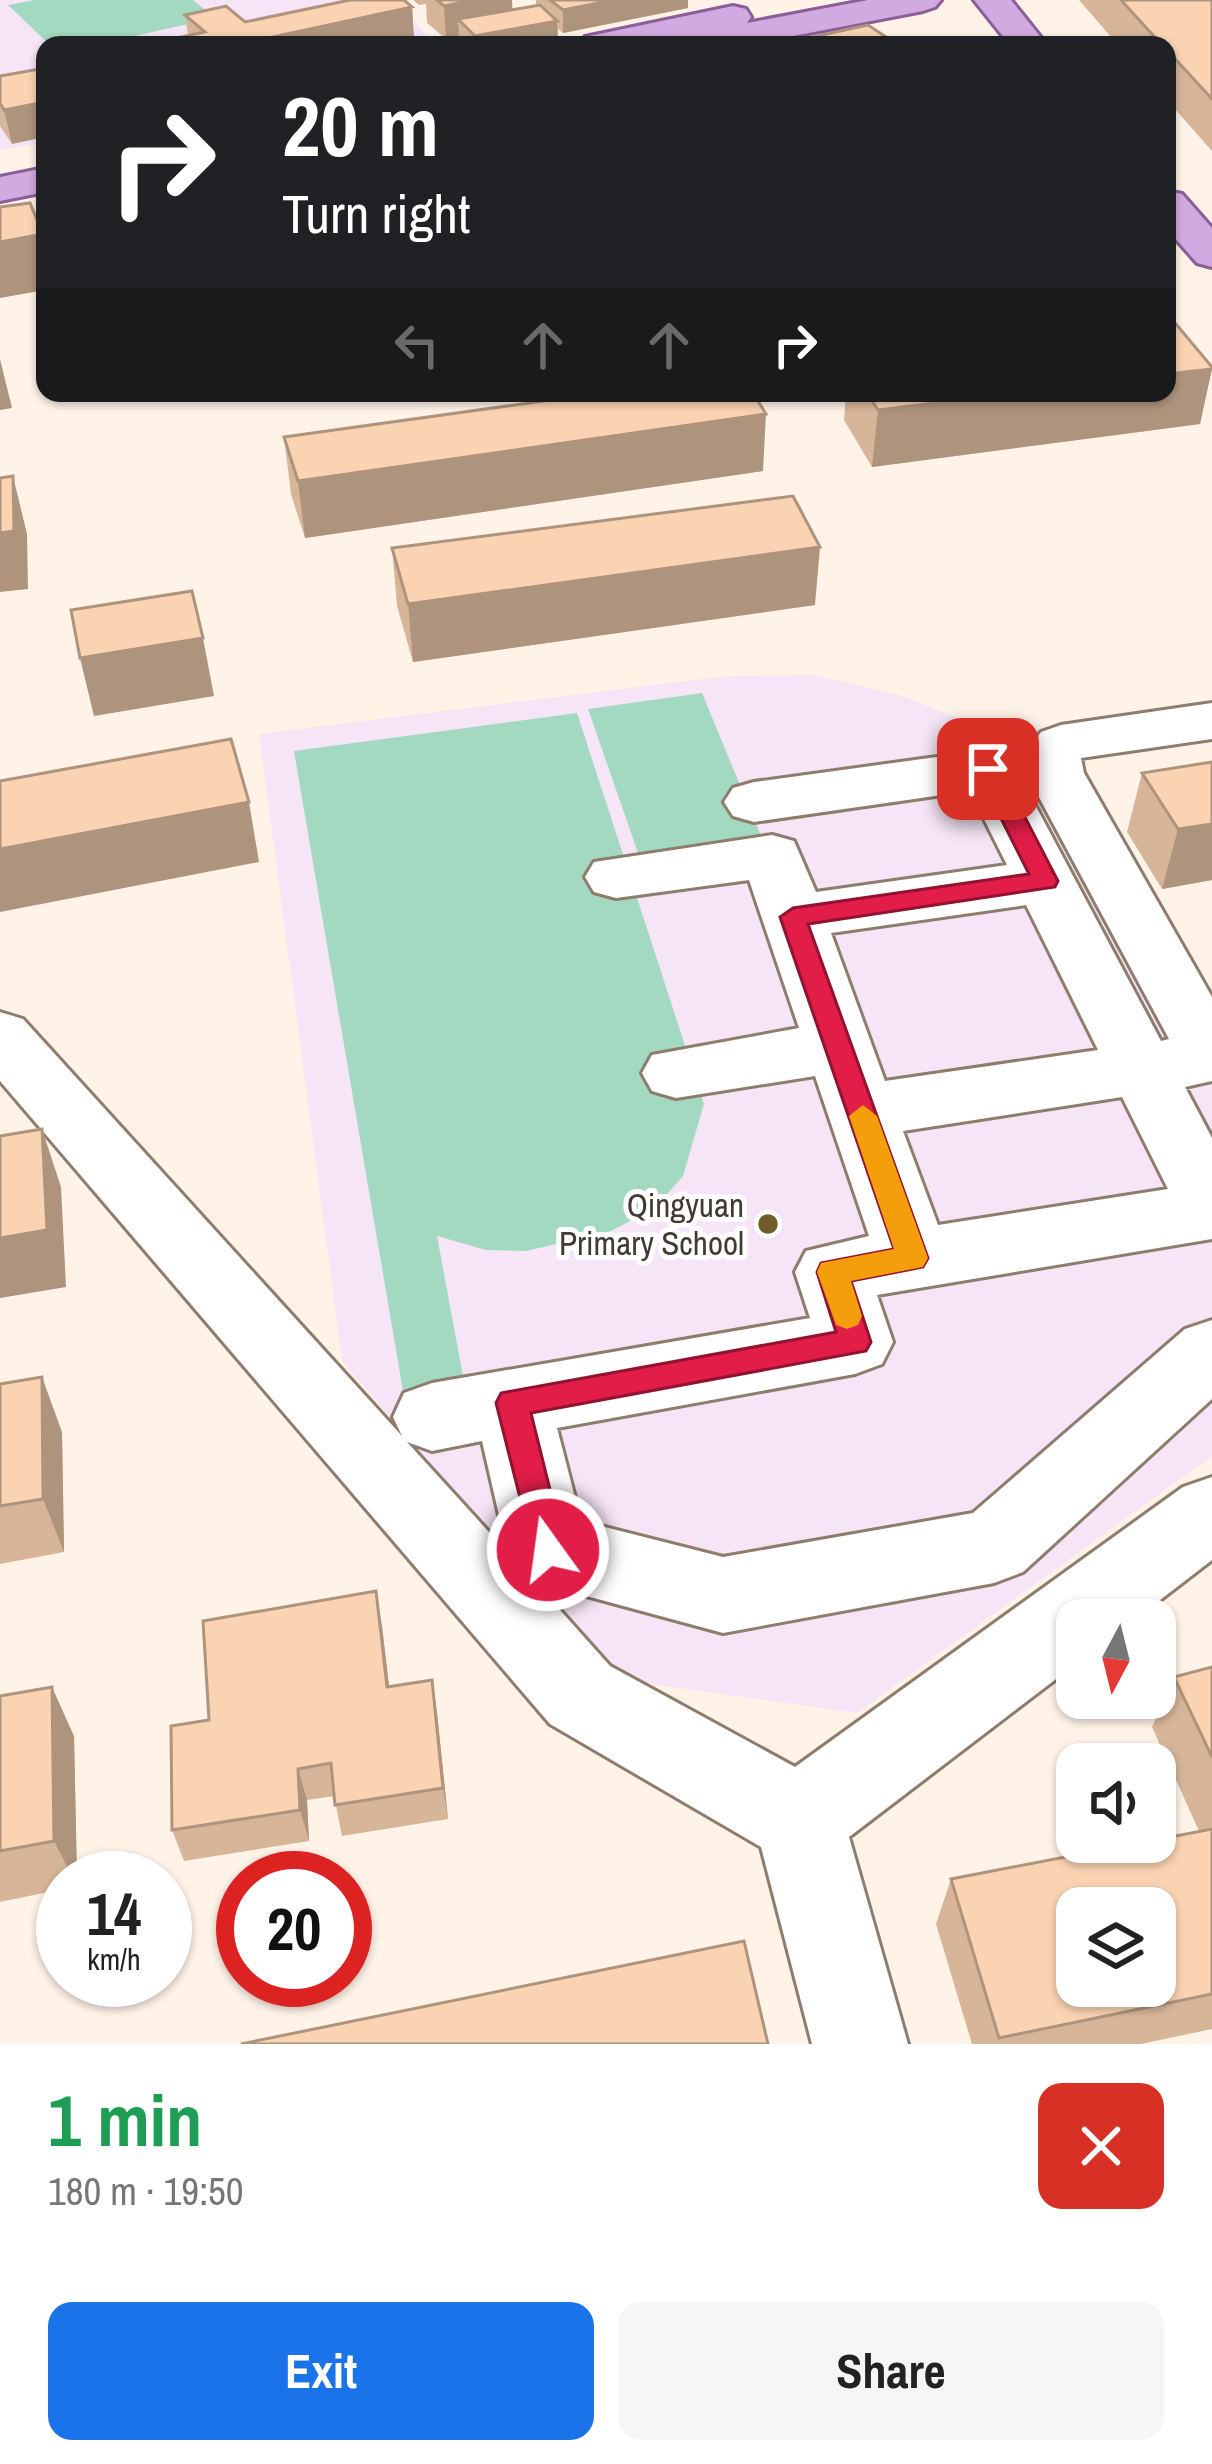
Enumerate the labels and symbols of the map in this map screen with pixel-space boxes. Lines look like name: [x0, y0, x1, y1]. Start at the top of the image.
pin: [937, 718, 1039, 820]
place label: Qingyuan Primary School: [559, 1183, 744, 1265]
marker: Qingyuan Primary School: [755, 1211, 781, 1237]
position arrow: [485, 1487, 611, 1613]
north arrow: [1056, 1599, 1176, 1719]
speed limit sign: 20: [216, 1851, 372, 2007]

